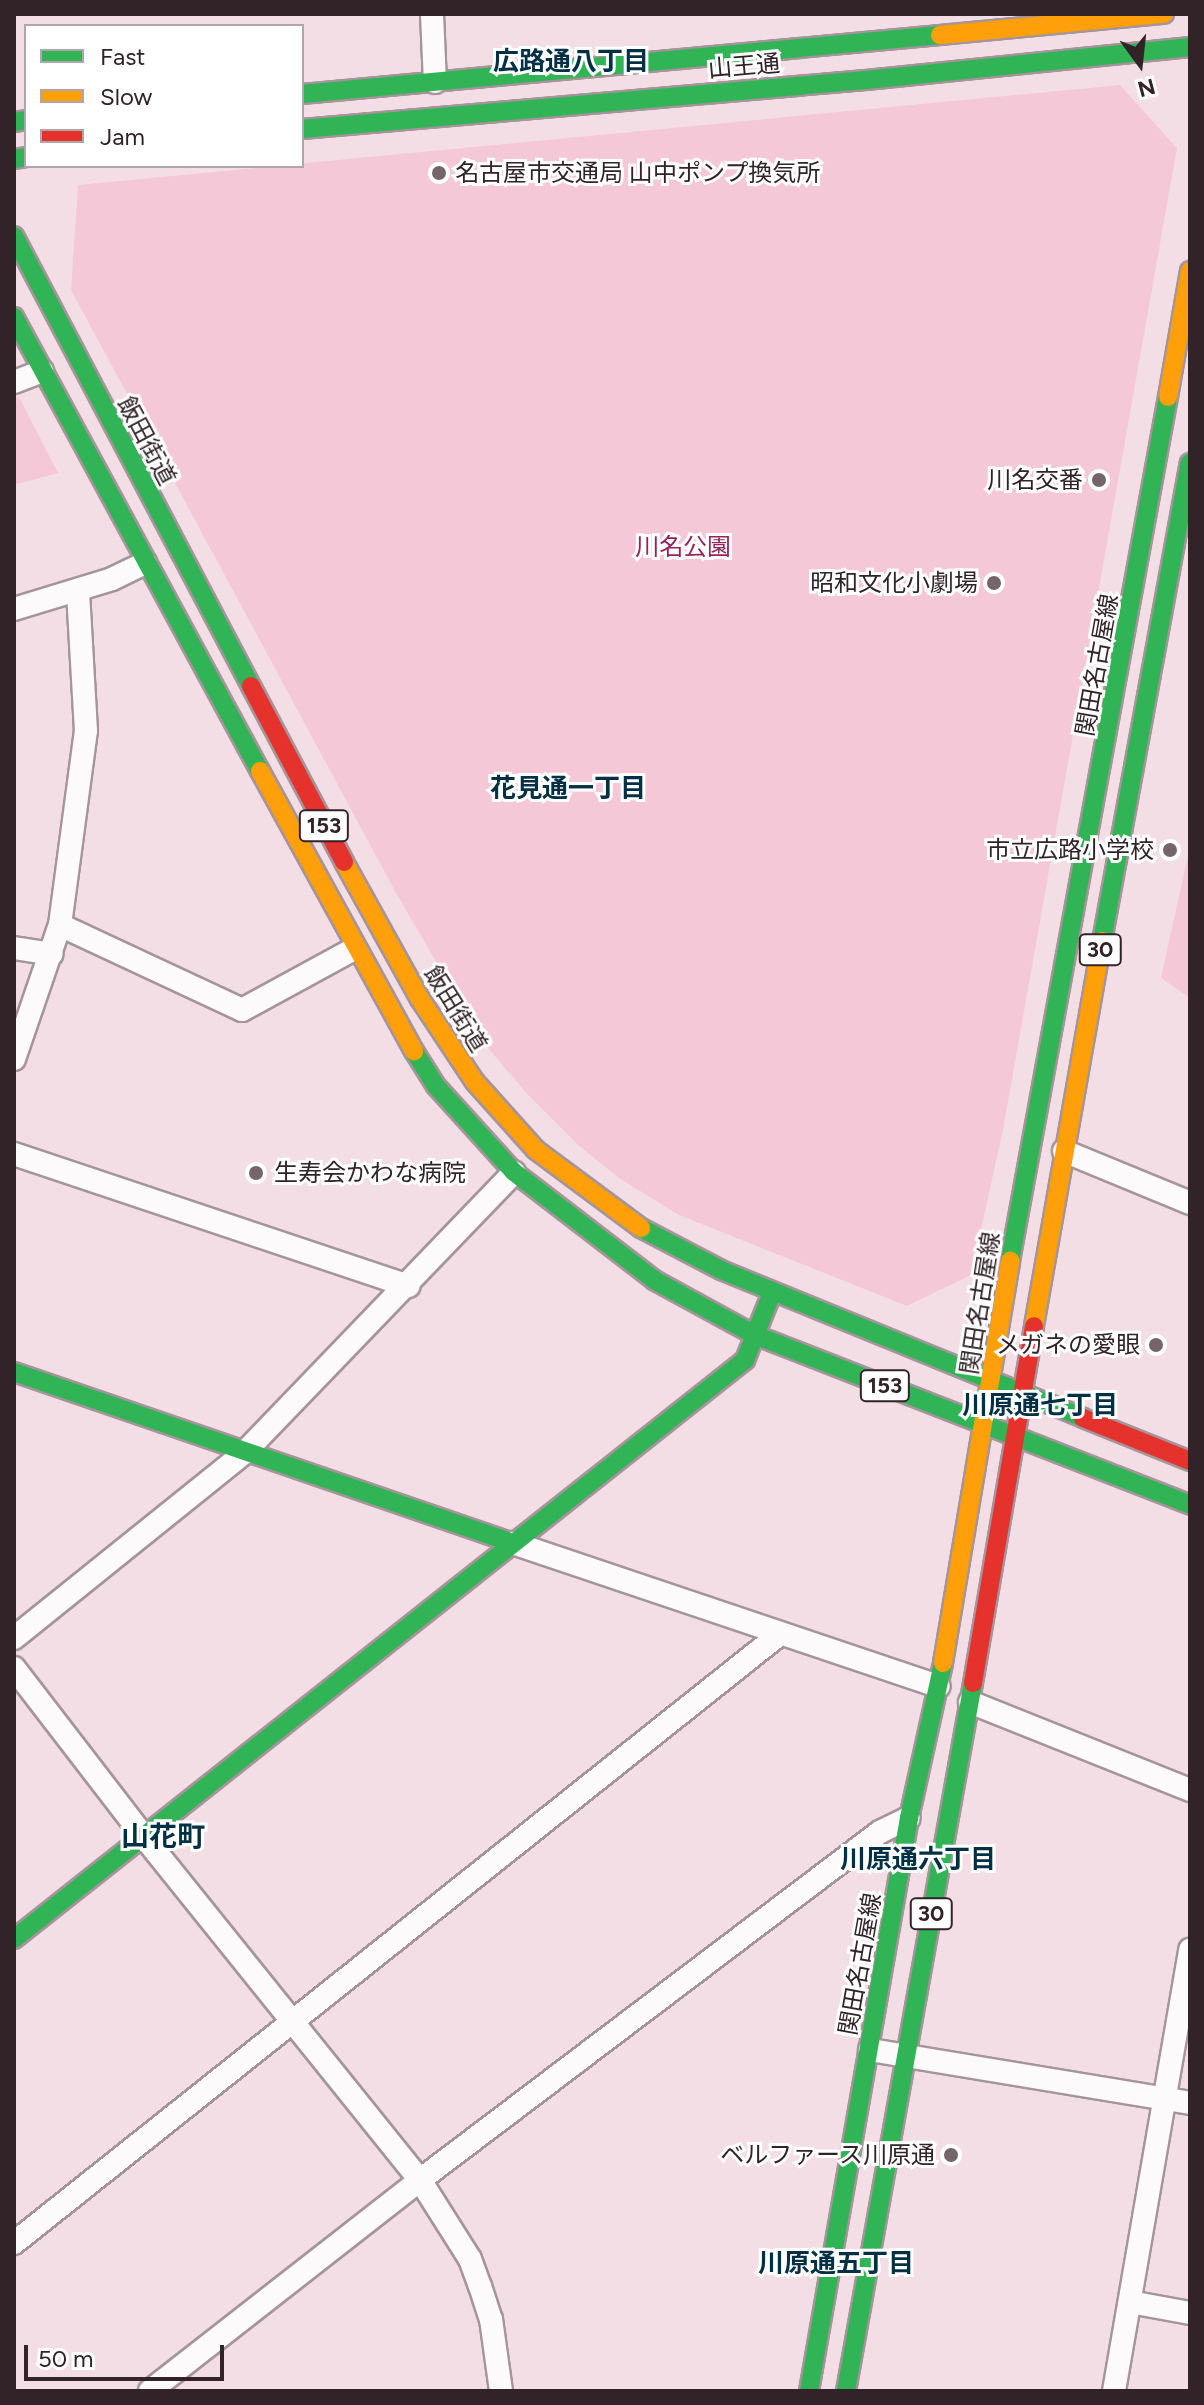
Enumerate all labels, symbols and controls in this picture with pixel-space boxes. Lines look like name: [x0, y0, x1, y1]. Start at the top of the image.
legend: [24, 24, 304, 168]
north arrow: [1100, 24, 1180, 104]
text: Fast: [100, 42, 145, 71]
district label: 広路通八丁目: [493, 46, 649, 78]
street label: 山王通: [707, 49, 781, 83]
text: N: [1135, 72, 1158, 103]
text: Slow: [100, 82, 152, 111]
text: Jam: [100, 122, 145, 151]
place label: 名古屋市交通局 山中ポンプ換気所: [455, 159, 821, 187]
marker: 名古屋市交通局 山中ポンプ換気所: [430, 164, 448, 182]
street label: 飯田街道: [112, 392, 182, 490]
place label: 川名交番: [987, 466, 1083, 494]
marker: 川名交番: [1090, 471, 1108, 489]
park label: 川名公園: [635, 533, 731, 561]
place label: 昭和文化小劇場: [810, 569, 978, 597]
marker: 昭和文化小劇場: [985, 574, 1003, 592]
street label: 関田名古屋線: [1070, 592, 1124, 738]
district label: 花見通一丁目: [490, 773, 646, 805]
road number: 153: [298, 808, 350, 844]
place label: 市立広路小学校: [986, 836, 1154, 864]
marker: 市立広路小学校: [1161, 841, 1179, 859]
road number: 30: [1078, 932, 1122, 968]
street label: 飯田街道: [418, 961, 494, 1057]
place label: 生寿会かわな病院: [274, 1159, 466, 1187]
marker: 生寿会かわな病院: [245, 1162, 267, 1184]
street label: 関田名古屋線: [955, 1230, 1005, 1376]
place label: メガネの愛眼: [996, 1331, 1140, 1359]
marker: メガネの愛眼: [1147, 1336, 1165, 1354]
road number: 153: [859, 1368, 911, 1404]
district label: 川原通七丁目: [962, 1390, 1118, 1422]
district label: 山花町: [121, 1819, 205, 1853]
district label: 川原通六丁目: [840, 1844, 996, 1876]
street label: 関田名古屋線: [833, 1891, 887, 2037]
road number: 30: [909, 1896, 953, 1932]
place label: ベルファース川原通: [719, 2141, 935, 2169]
marker: ベルファース川原通: [942, 2146, 960, 2164]
district label: 川原通五丁目: [758, 2248, 914, 2280]
scale bar: [28, 2329, 228, 2379]
text: 50 m: [38, 2344, 94, 2373]

